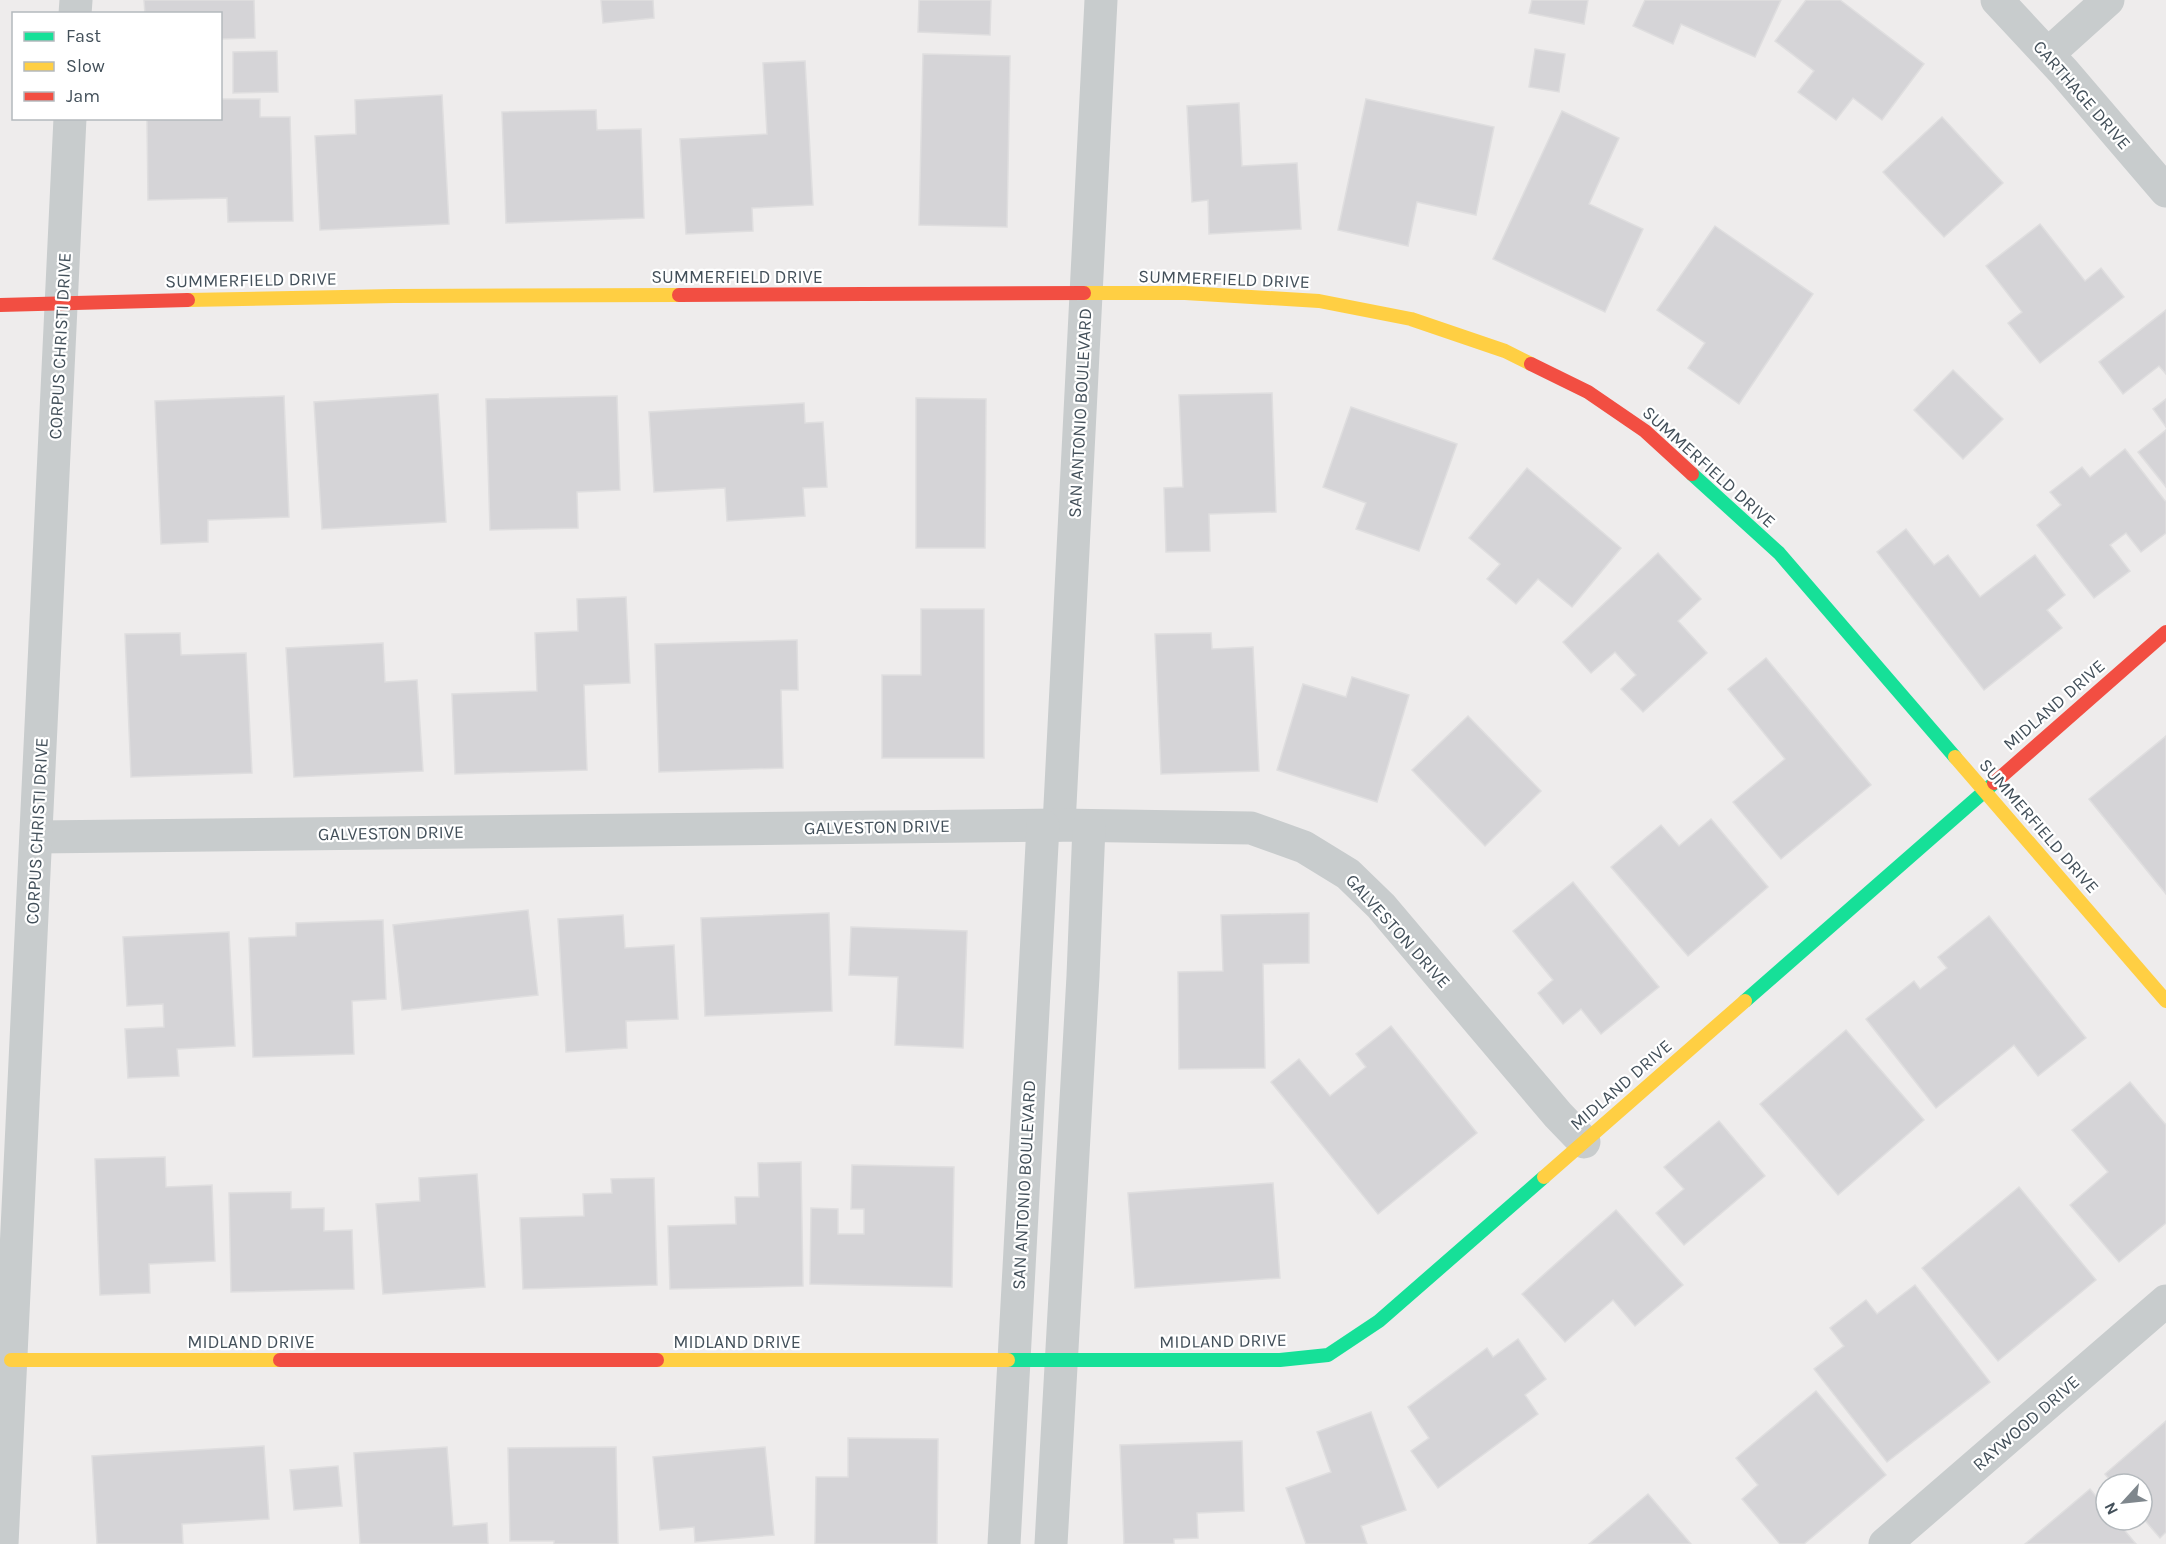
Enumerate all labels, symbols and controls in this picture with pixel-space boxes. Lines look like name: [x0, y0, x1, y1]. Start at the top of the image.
legend: [12, 12, 222, 120]
text: Fast: [66, 25, 101, 47]
street label: CARTHAGE DRIVE: [2028, 36, 2136, 154]
text: Slow: [66, 55, 105, 77]
text: Jam: [66, 85, 100, 107]
street label: CORPUS CHRISTI DRIVE: [44, 252, 76, 440]
street label: SUMMERFIELD DRIVE: [1138, 265, 1310, 293]
street label: SUMMERFIELD DRIVE: [651, 266, 823, 288]
street label: SUMMERFIELD DRIVE: [165, 268, 337, 292]
street label: SAN ANTONIO BOULEVARD: [1064, 307, 1096, 519]
street label: SUMMERFIELD DRIVE: [1638, 401, 1780, 533]
street label: MIDLAND DRIVE: [1999, 655, 2109, 755]
street label: CORPUS CHRISTI DRIVE: [21, 737, 53, 925]
street label: SUMMERFIELD DRIVE: [1974, 754, 2104, 898]
street label: GALVESTON DRIVE: [804, 815, 950, 839]
street label: GALVESTON DRIVE: [318, 821, 464, 845]
street label: GALVESTON DRIVE: [1341, 869, 1455, 993]
street label: MIDLAND DRIVE: [1566, 1035, 1676, 1135]
street label: SAN ANTONIO BOULEVARD: [1008, 1079, 1040, 1291]
street label: MIDLAND DRIVE: [1159, 1329, 1287, 1353]
street label: MIDLAND DRIVE: [187, 1331, 315, 1353]
street label: MIDLAND DRIVE: [673, 1331, 801, 1353]
street label: RAYWOOD DRIVE: [1968, 1371, 2084, 1475]
north arrow: [2094, 1472, 2154, 1532]
text: N: [2100, 1499, 2122, 1518]

